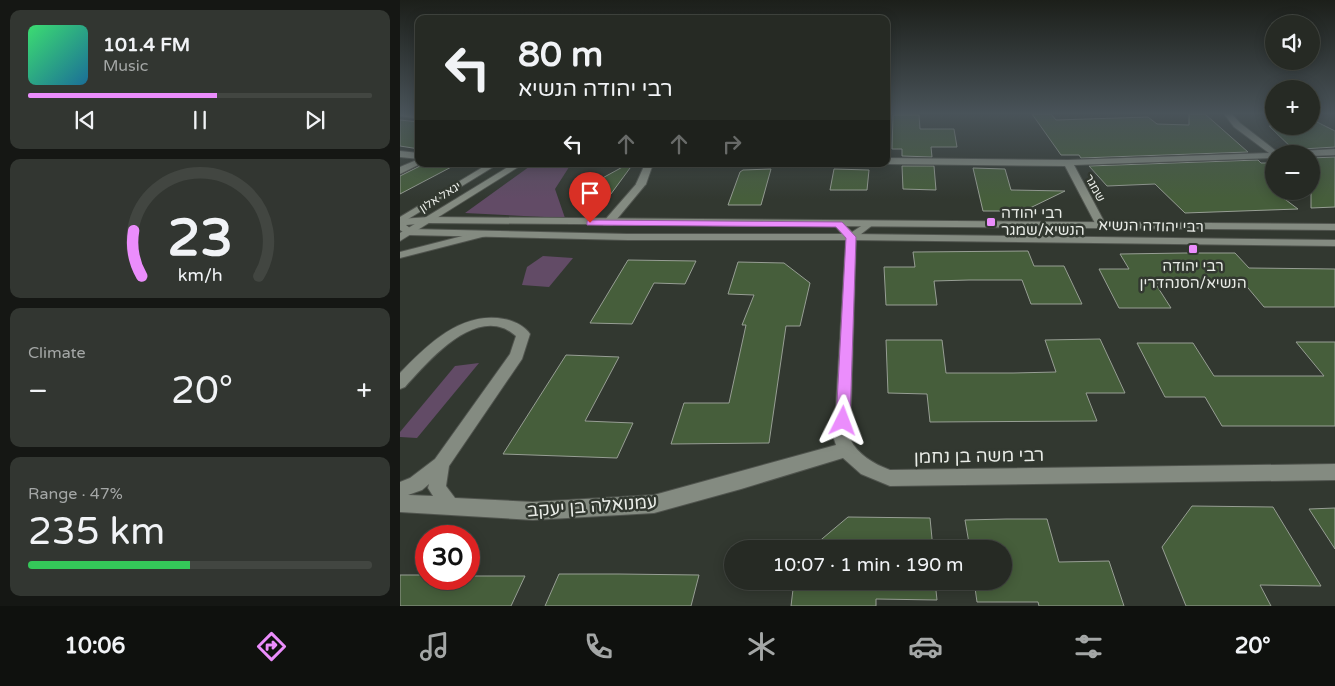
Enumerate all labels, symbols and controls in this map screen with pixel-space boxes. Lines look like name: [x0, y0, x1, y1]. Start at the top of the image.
map controls: [1265, 15, 1320, 200]
button: sound: [1265, 15, 1320, 70]
text: 101.4 FM: [103, 34, 190, 56]
text: 80 m: [518, 34, 603, 76]
icon: left: [435, 35, 500, 100]
text: Music: [103, 56, 148, 76]
text: רבי יהודה הנשיא: [518, 76, 673, 102]
button: +: [1265, 80, 1320, 135]
icon: previous: [71, 106, 99, 134]
icon: pause: [186, 106, 214, 134]
icon: next: [301, 106, 329, 134]
icon: left: [559, 130, 587, 158]
icon: ahead: [612, 130, 640, 158]
icon: ahead: [665, 130, 693, 158]
icon: right: [718, 130, 746, 158]
button: −: [1265, 145, 1320, 200]
pin: [569, 172, 611, 223]
street label: שמגר: [1082, 172, 1108, 204]
street label: יגאל אלון: [417, 179, 463, 215]
icon: arrive: [576, 179, 604, 207]
place label: רבי יהודה הנשיא/שמגר: [1001, 204, 1085, 239]
text: 23: [167, 207, 233, 270]
marker: רבי יהודה הנשיא/שמגר: [985, 216, 997, 228]
street label: רבי יהודה הנשיא: [1098, 216, 1204, 236]
marker: רבי יהודה הנשיא/הסנהדרין: [1187, 243, 1199, 255]
place label: רבי יהודה הנשיא/הסנהדרין: [1139, 257, 1247, 292]
text: km/h: [178, 265, 222, 286]
text: Climate: [28, 343, 86, 363]
text: 20°: [171, 368, 233, 414]
text: −: [28, 374, 48, 408]
text: +: [356, 374, 372, 408]
position arrow: [816, 394, 868, 446]
street label: רבי משה בן נחמן: [914, 444, 1044, 468]
text: Range · 47%: [28, 484, 123, 504]
street label: עמנואלה בן יעקב: [526, 490, 658, 522]
text: 235 km: [28, 509, 165, 555]
speed limit sign: 30: [415, 525, 480, 590]
text: 10:07 · 1 min · 190 m: [772, 554, 964, 576]
icon: directions: [254, 629, 289, 664]
icon: music: [417, 629, 452, 664]
icon: phone: [581, 629, 616, 664]
icon: climate: [744, 629, 779, 664]
icon: car: [908, 629, 943, 664]
icon: filters: [1071, 629, 1106, 664]
text: 10:06: [64, 633, 125, 659]
text: 20°: [1235, 633, 1271, 659]

